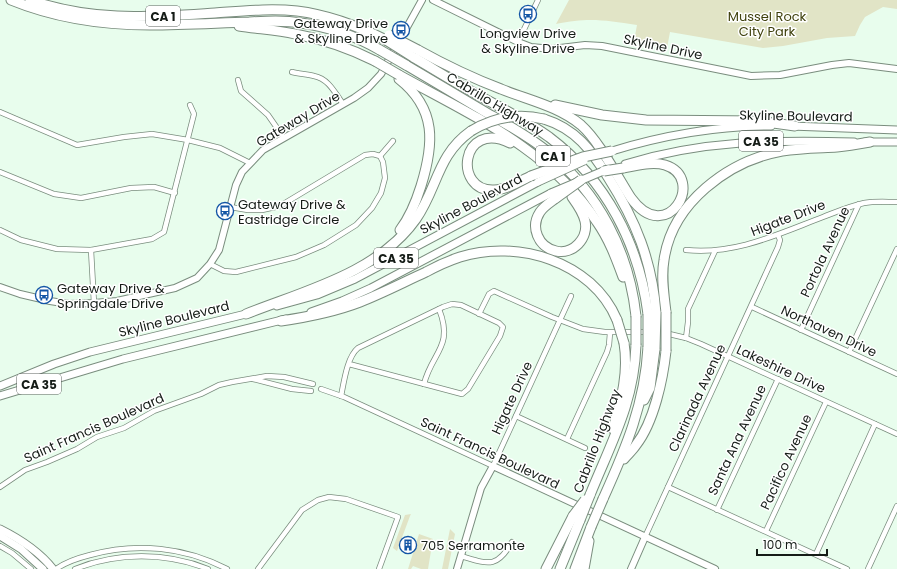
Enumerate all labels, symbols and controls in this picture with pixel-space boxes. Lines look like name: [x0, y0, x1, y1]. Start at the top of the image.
bus stop icon: Longview Drive & Skyline Drive: [518, 4, 538, 24]
road number: CA 1: [146, 6, 180, 26]
park label: Mussel Rock City Park: [728, 7, 807, 41]
place label: Gateway Drive & Skyline Drive: [293, 14, 388, 48]
bus stop icon: Gateway Drive & Skyline Drive: [391, 20, 411, 40]
place label: Longview Drive & Skyline Drive: [480, 24, 576, 58]
street label: Skyline Drive: [622, 29, 704, 65]
street label: Cabrillo Highway: [443, 68, 548, 141]
street label: Gateway Drive: [253, 87, 343, 151]
street label: Skyline Boulevard: [739, 106, 853, 126]
road number: CA 35: [739, 131, 783, 151]
road number: CA 1: [536, 146, 570, 166]
street label: Skyline Boulevard: [416, 169, 526, 239]
place label: Gateway Drive & Eastridge Circle: [238, 195, 346, 229]
street label: Higate Drive: [748, 195, 828, 241]
bus stop icon: Gateway Drive & Eastridge Circle: [215, 201, 235, 221]
street label: Portola Avenue: [796, 204, 854, 300]
road number: CA 35: [374, 248, 418, 268]
place label: Gateway Drive & Springdale Drive: [57, 279, 165, 313]
bus stop icon: Gateway Drive & Springdale Drive: [34, 285, 54, 305]
street label: Skyline Boulevard: [117, 296, 231, 342]
street label: Northaven Drive: [778, 300, 880, 362]
street label: Lakeshire Drive: [733, 340, 829, 398]
street label: Clarinada Avenue: [664, 341, 730, 455]
street label: Higate Drive: [487, 358, 537, 438]
road number: CA 35: [17, 374, 61, 394]
street label: Santa Ana Avenue: [703, 382, 771, 498]
street label: Cabrillo Highway: [568, 386, 626, 496]
street label: Saint Francis Boulevard: [21, 388, 167, 468]
street label: Pacifico Avenue: [756, 411, 816, 513]
street label: Saint Francis Boulevard: [417, 412, 563, 494]
scale bar: [757, 531, 827, 557]
building icon: 705 Serramonte: [398, 535, 418, 555]
place label: 705 Serramonte: [421, 536, 525, 555]
text: 100 m: [763, 536, 797, 553]

